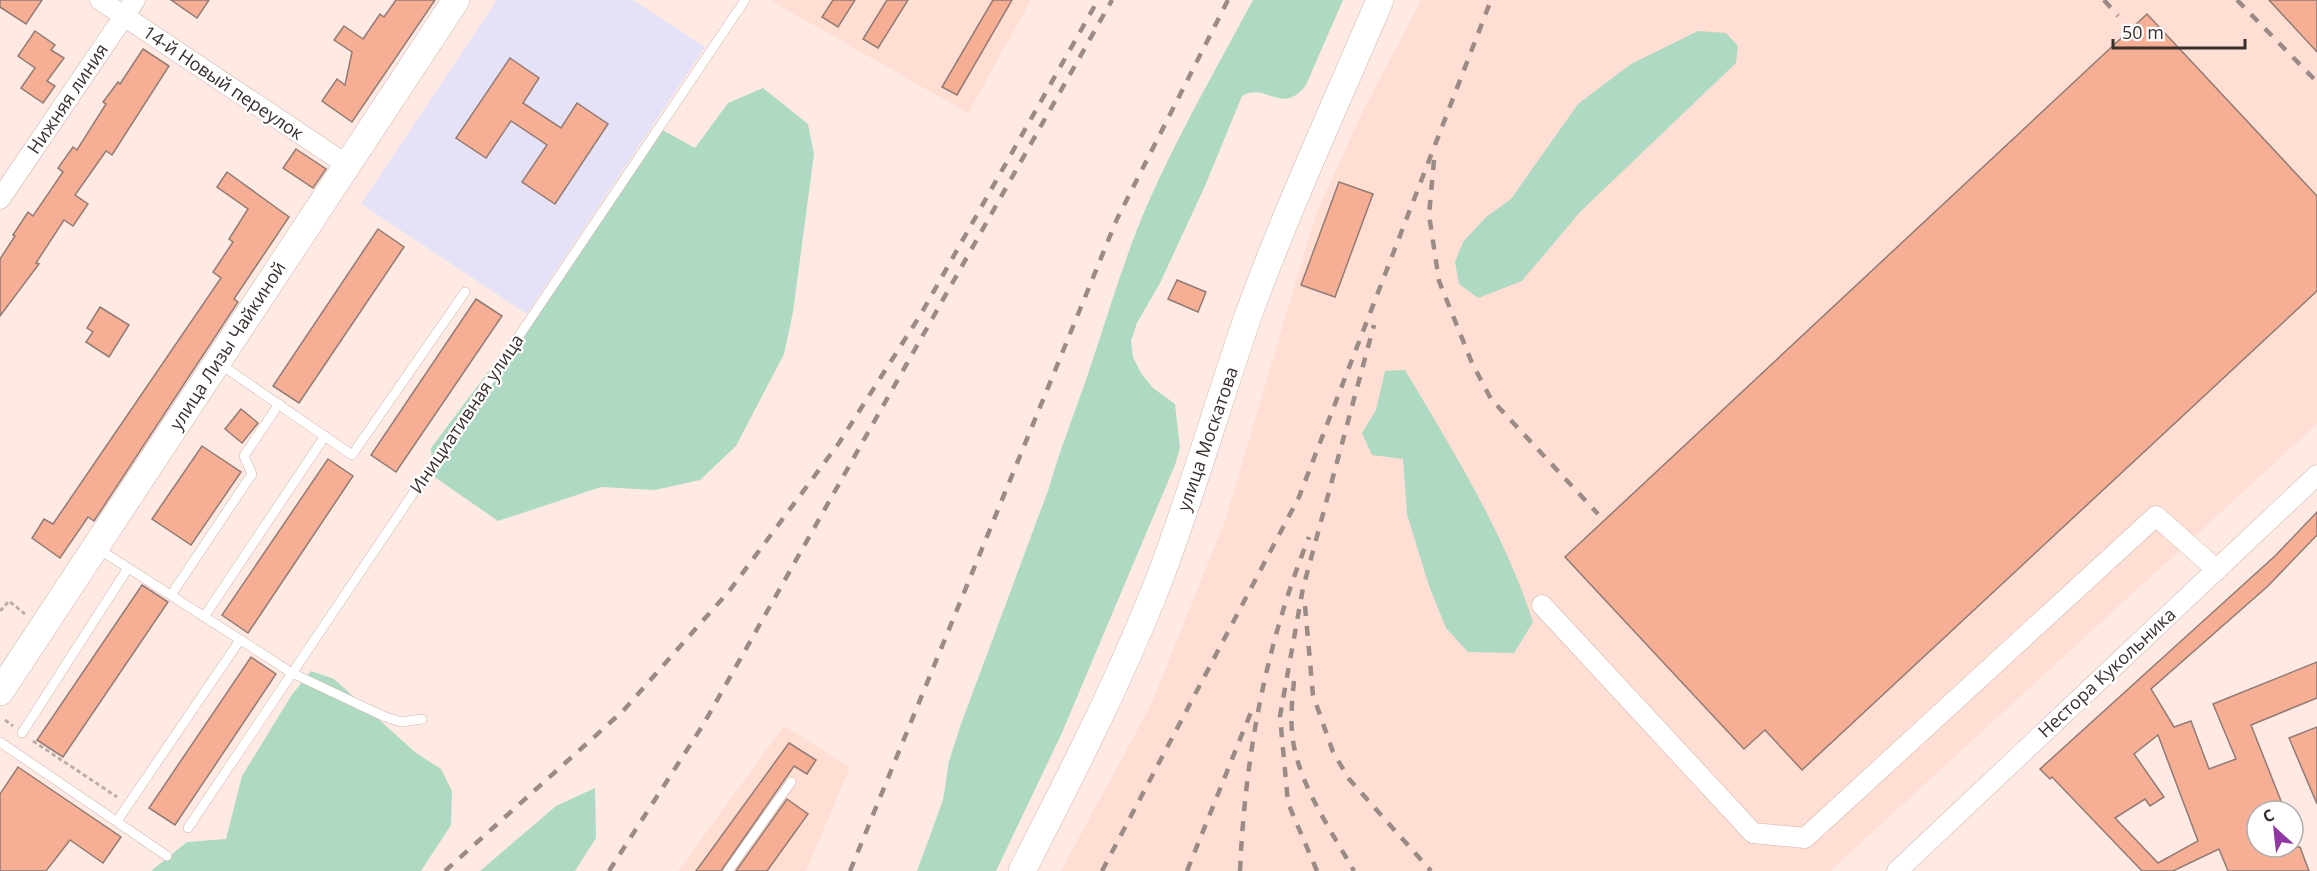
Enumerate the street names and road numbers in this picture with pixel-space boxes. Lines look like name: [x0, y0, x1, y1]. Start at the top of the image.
street label: 14-й Новый переулок: [139, 19, 309, 145]
street label: Нижняя линия: [21, 38, 113, 158]
street label: улица Лизы Чайкиной: [164, 257, 291, 434]
street label: Инициативная улица: [404, 329, 529, 498]
street label: улица Москатова: [1171, 363, 1243, 514]
street label: Нестора Кукольника: [2032, 602, 2180, 742]

